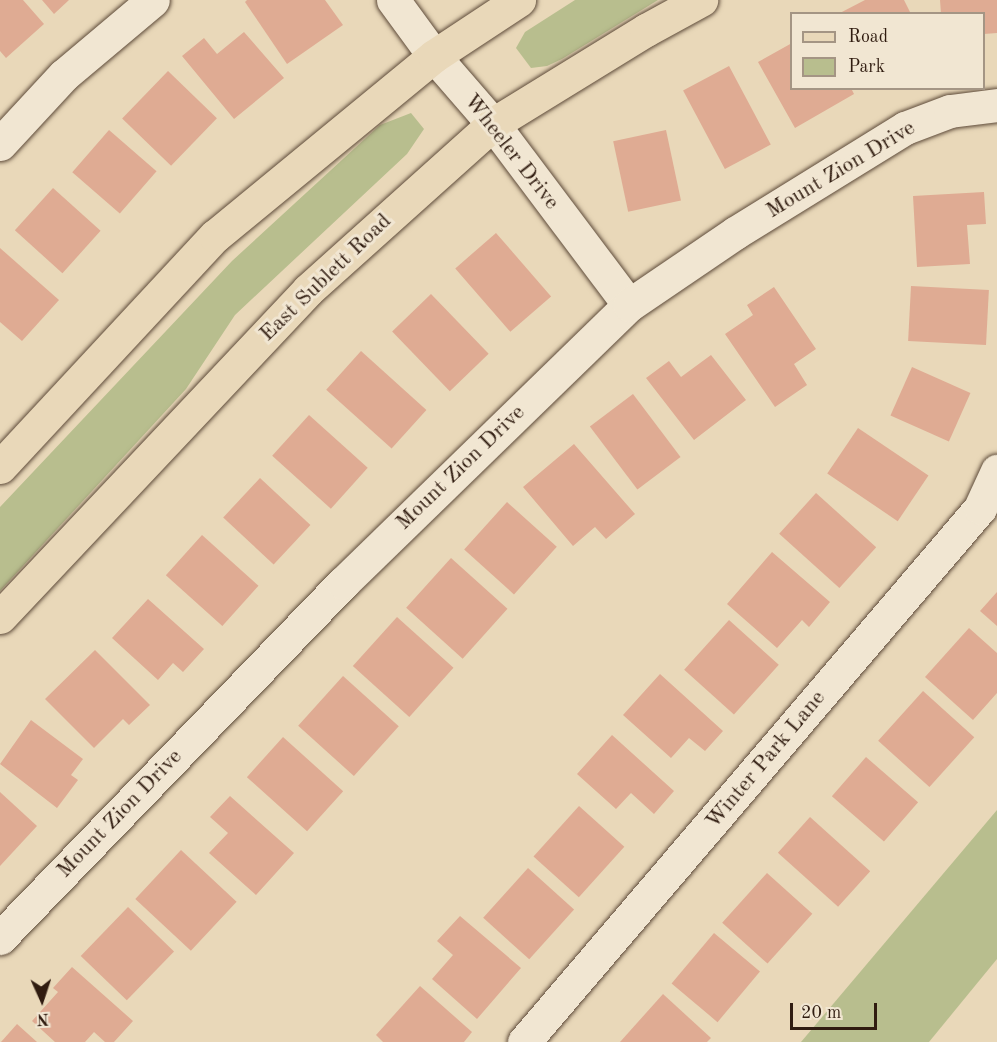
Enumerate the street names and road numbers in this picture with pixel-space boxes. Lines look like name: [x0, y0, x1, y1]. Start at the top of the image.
street label: Wheeler Drive: [458, 89, 564, 215]
street label: Mount Zion Drive: [762, 115, 920, 225]
street label: East Sublett Road: [255, 209, 397, 347]
street label: Mount Zion Drive: [391, 400, 531, 536]
street label: Winter Park Lane: [700, 685, 832, 835]
street label: Mount Zion Drive: [52, 744, 188, 884]

